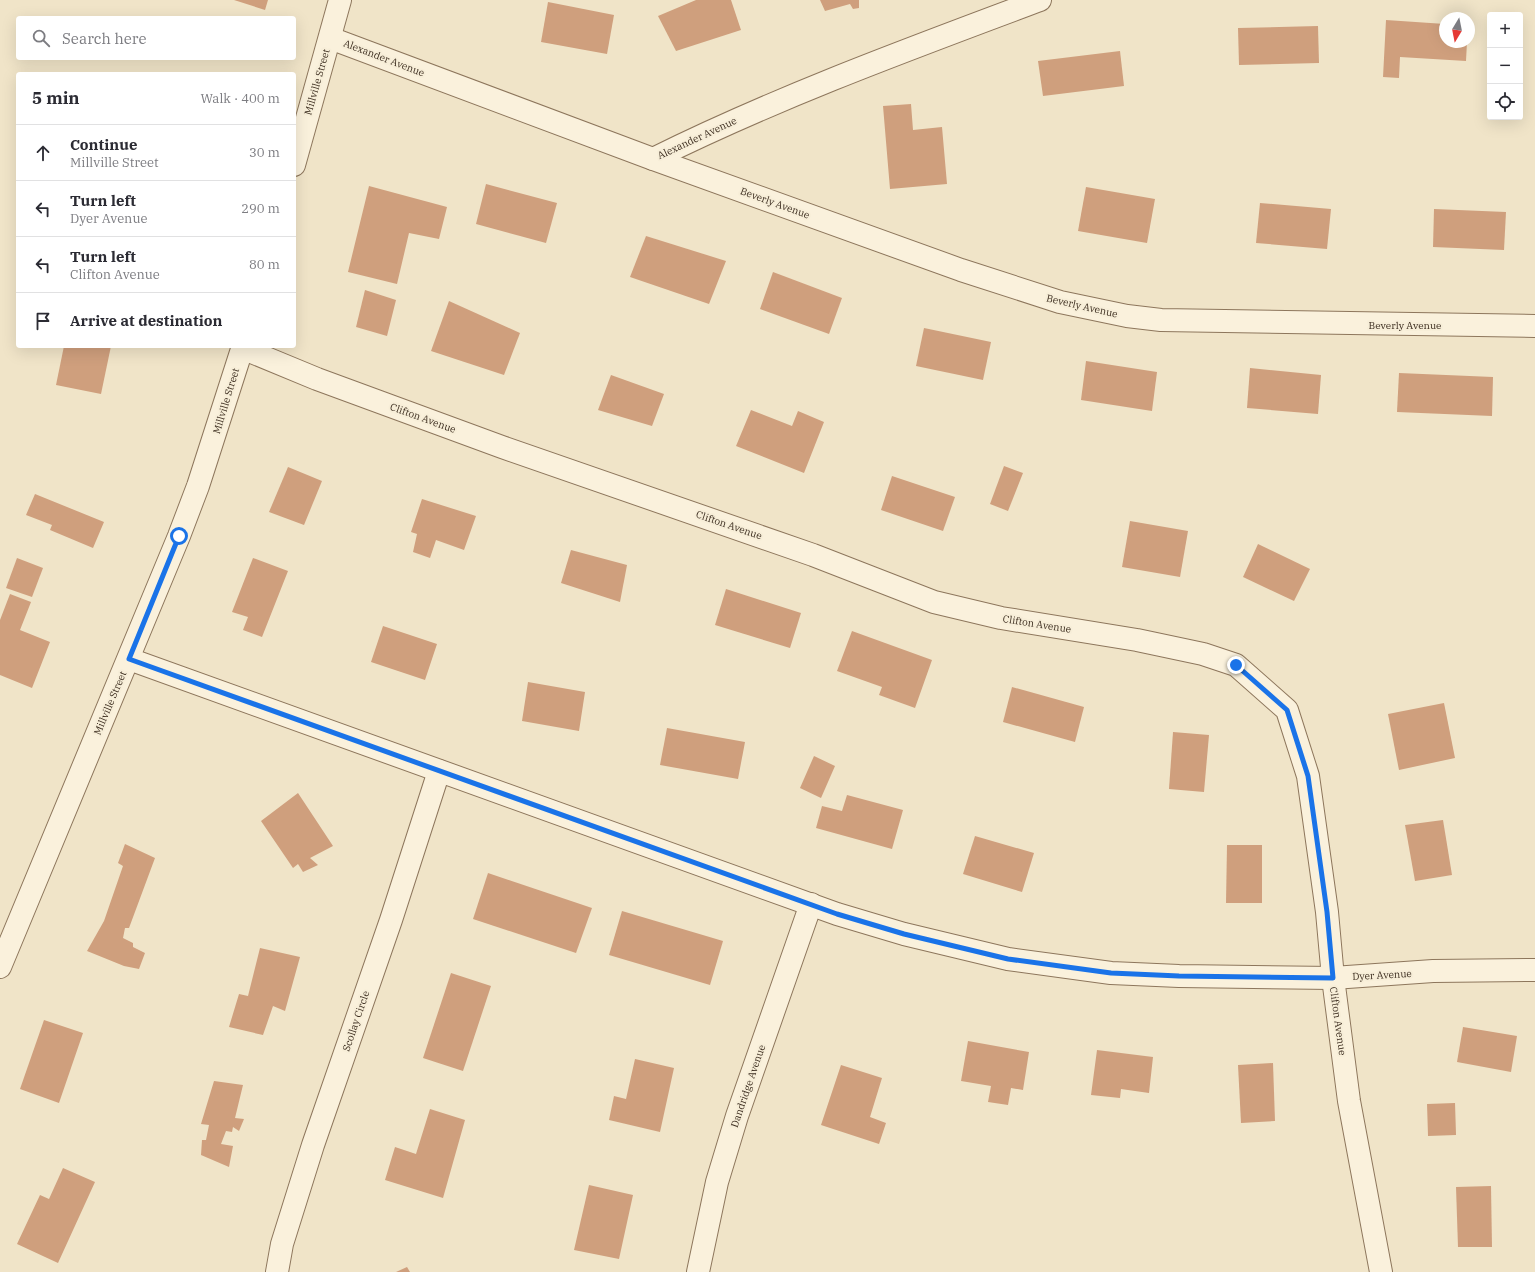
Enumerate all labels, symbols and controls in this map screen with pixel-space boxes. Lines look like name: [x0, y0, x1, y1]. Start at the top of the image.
north arrow: [1439, 12, 1475, 48]
map controls: [1487, 12, 1523, 120]
button: +: [1487, 12, 1523, 48]
search box: [16, 16, 296, 60]
icon: search: [30, 27, 52, 49]
text: Search here: [62, 29, 147, 48]
street label: Alexander Avenue: [342, 37, 426, 79]
street label: Millville Street: [301, 47, 333, 117]
button: −: [1487, 48, 1523, 84]
button: locate: [1487, 84, 1523, 120]
text: 5 min: [32, 87, 80, 109]
text: Walk · 400 m: [201, 90, 280, 107]
street label: Alexander Avenue: [655, 114, 739, 162]
text: Continue: [70, 135, 137, 154]
icon: ahead: [32, 142, 54, 164]
text: 30 m: [249, 144, 280, 161]
text: Millville Street: [70, 154, 159, 171]
street label: Beverly Avenue: [739, 184, 811, 222]
text: Turn left: [70, 191, 136, 210]
icon: left: [32, 198, 54, 220]
text: 290 m: [241, 200, 280, 217]
text: Dyer Avenue: [70, 210, 147, 227]
text: Turn left: [70, 247, 136, 266]
icon: left: [32, 254, 54, 276]
text: 80 m: [249, 256, 280, 273]
text: Clifton Avenue: [70, 266, 160, 283]
street label: Beverly Avenue: [1045, 291, 1119, 321]
icon: arrive: [32, 310, 54, 332]
text: Arrive at destination: [70, 311, 222, 330]
street label: Beverly Avenue: [1369, 319, 1441, 332]
street label: Millville Street: [210, 366, 242, 435]
street label: Clifton Avenue: [388, 400, 458, 436]
street label: Clifton Avenue: [694, 508, 764, 542]
route start: [170, 527, 188, 545]
street label: Clifton Avenue: [1002, 612, 1072, 636]
route end: [1227, 656, 1245, 674]
street label: Millville Street: [91, 669, 129, 737]
street label: Dyer Avenue: [1352, 967, 1412, 983]
street label: Clifton Avenue: [1327, 986, 1349, 1056]
street label: Scollay Circle: [340, 989, 372, 1053]
street label: Dandridge Avenue: [728, 1043, 768, 1129]

